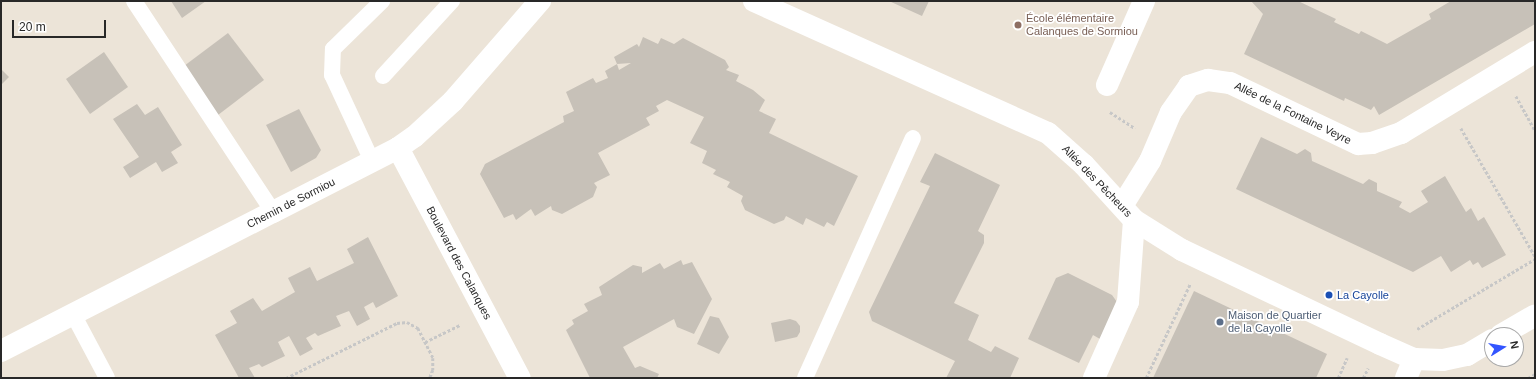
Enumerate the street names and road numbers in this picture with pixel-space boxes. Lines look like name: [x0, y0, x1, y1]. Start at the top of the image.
street label: Allée de la Fontaine Veyre: [1232, 79, 1354, 147]
street label: Allée des Pêcheurs: [1059, 142, 1135, 220]
street label: Chemin de Sormiou: [245, 175, 337, 231]
street label: Boulevard des Calanques: [424, 204, 494, 322]

